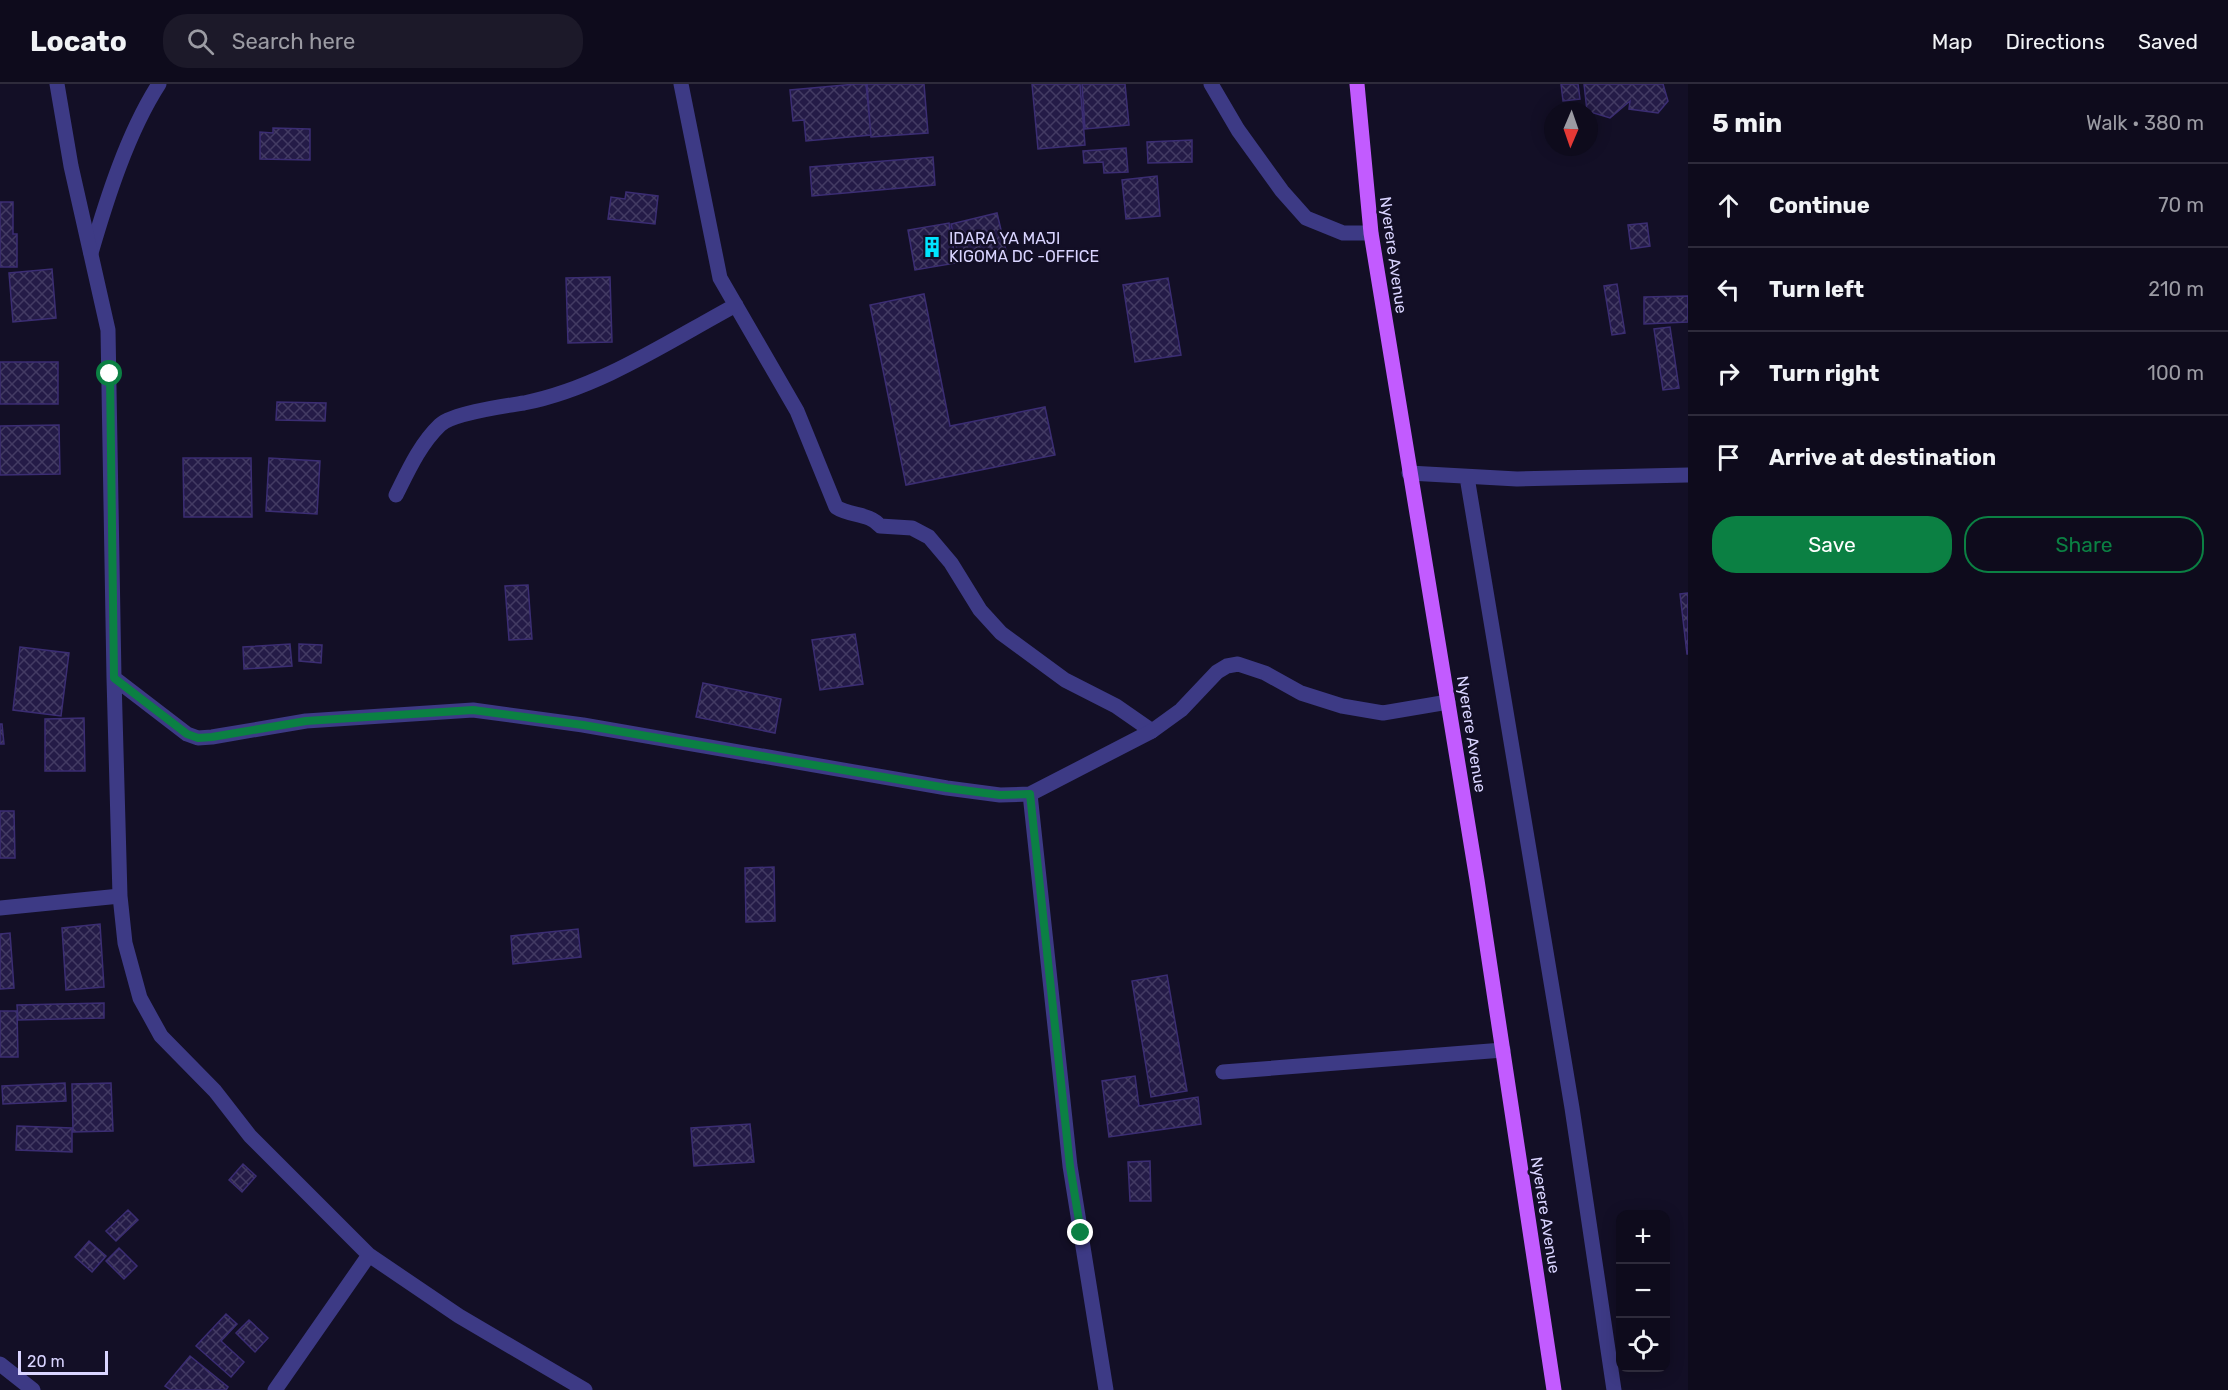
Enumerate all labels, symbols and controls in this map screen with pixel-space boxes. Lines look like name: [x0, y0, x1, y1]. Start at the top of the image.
search box: [163, 14, 583, 68]
text: Locato: [30, 25, 127, 58]
icon: search: [184, 25, 217, 58]
text: Search here: [232, 28, 355, 55]
text: Map: [1932, 29, 1973, 54]
text: Directions: [2006, 29, 2105, 54]
text: Saved: [2138, 29, 2198, 54]
north arrow: [1544, 102, 1598, 156]
text: 5 min: [1712, 108, 1782, 139]
text: Walk · 380 m: [2086, 111, 2204, 135]
icon: ahead: [1712, 189, 1745, 222]
text: Continue: [1769, 192, 1870, 219]
text: 70 m: [2158, 193, 2204, 217]
street label: Nyerere Avenue: [1376, 195, 1411, 315]
place label: IDARA YA MAJI KIGOMA DC -OFFICE: [949, 229, 1099, 266]
building icon: IDARA YA MAJI KIGOMA DC -OFFICE: [920, 235, 944, 259]
icon: left: [1712, 273, 1745, 306]
text: Turn left: [1769, 276, 1864, 303]
text: 210 m: [2148, 277, 2204, 301]
icon: right: [1712, 357, 1745, 390]
route start: [96, 360, 122, 386]
text: Turn right: [1769, 360, 1879, 387]
text: 100 m: [2147, 361, 2204, 385]
icon: arrive: [1712, 441, 1745, 474]
text: Arrive at destination: [1769, 444, 1996, 471]
button: Save: [1712, 516, 1952, 573]
button: Share: [1964, 516, 2204, 573]
street label: Nyerere Avenue: [1453, 674, 1490, 794]
street label: Nyerere Avenue: [1527, 1155, 1564, 1275]
map controls: [1616, 1210, 1670, 1372]
button: +: [1616, 1210, 1670, 1264]
route end: [1067, 1219, 1093, 1245]
button: −: [1616, 1264, 1670, 1318]
button: locate: [1616, 1318, 1670, 1372]
scale bar: [18, 1348, 108, 1376]
text: 20 m: [27, 1352, 65, 1371]

